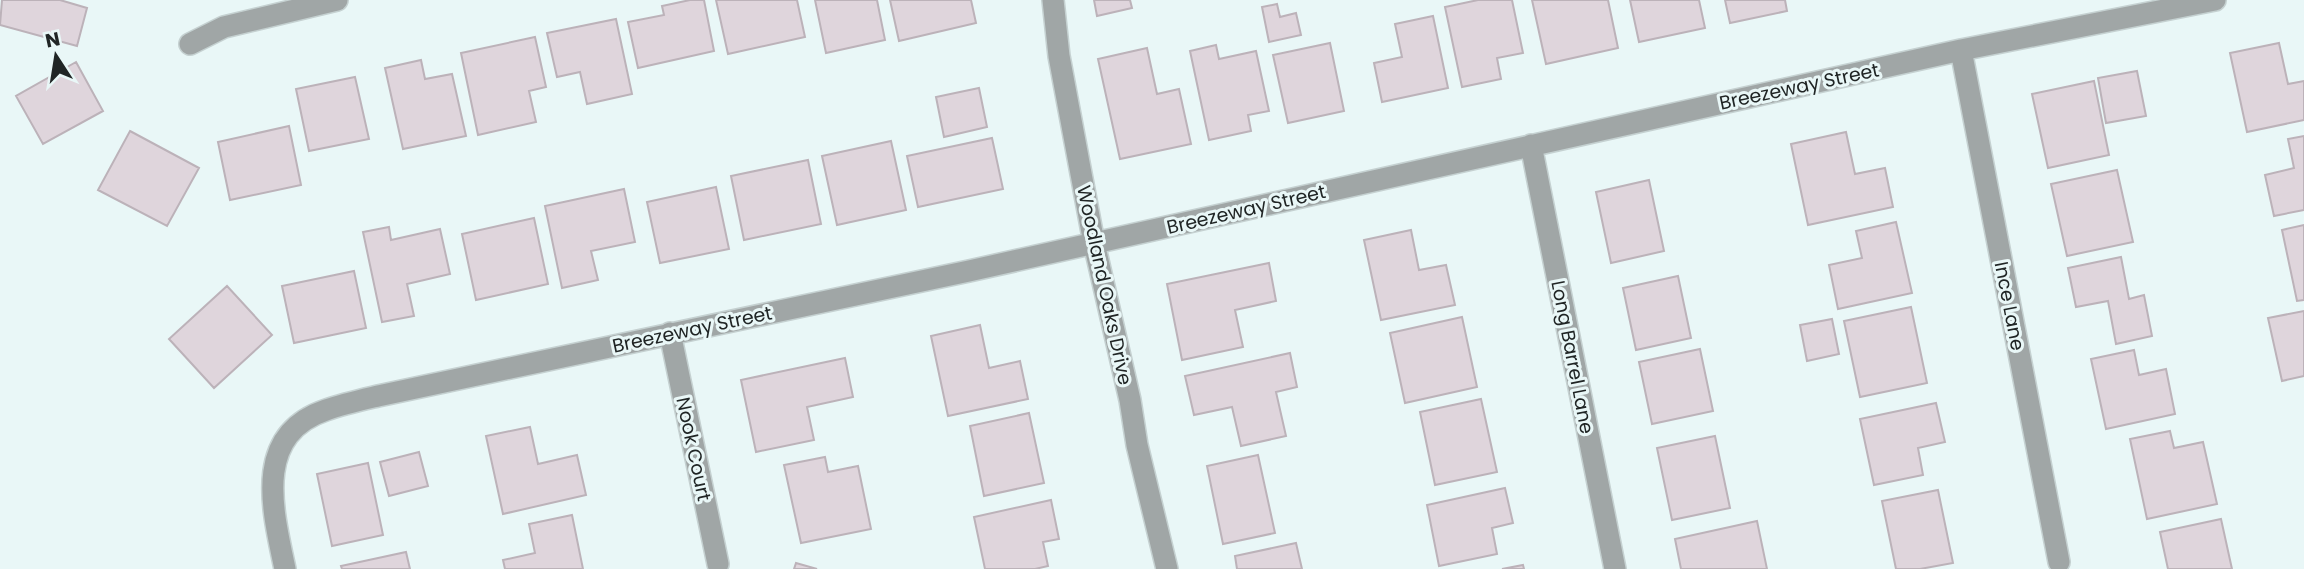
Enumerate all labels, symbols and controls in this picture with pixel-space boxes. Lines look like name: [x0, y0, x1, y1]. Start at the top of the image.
north arrow: [21, 21, 91, 91]
text: N: [43, 25, 62, 55]
street label: Breezeway Street: [1717, 56, 1881, 117]
street label: Breezeway Street: [1164, 178, 1328, 241]
street label: Woodland Oaks Drive: [1070, 183, 1139, 387]
street label: Ince Lane: [1988, 259, 2031, 353]
street label: Long Barrel Lane: [1544, 278, 1601, 436]
street label: Breezeway Street: [610, 299, 774, 360]
street label: Nook Court: [669, 395, 718, 504]

